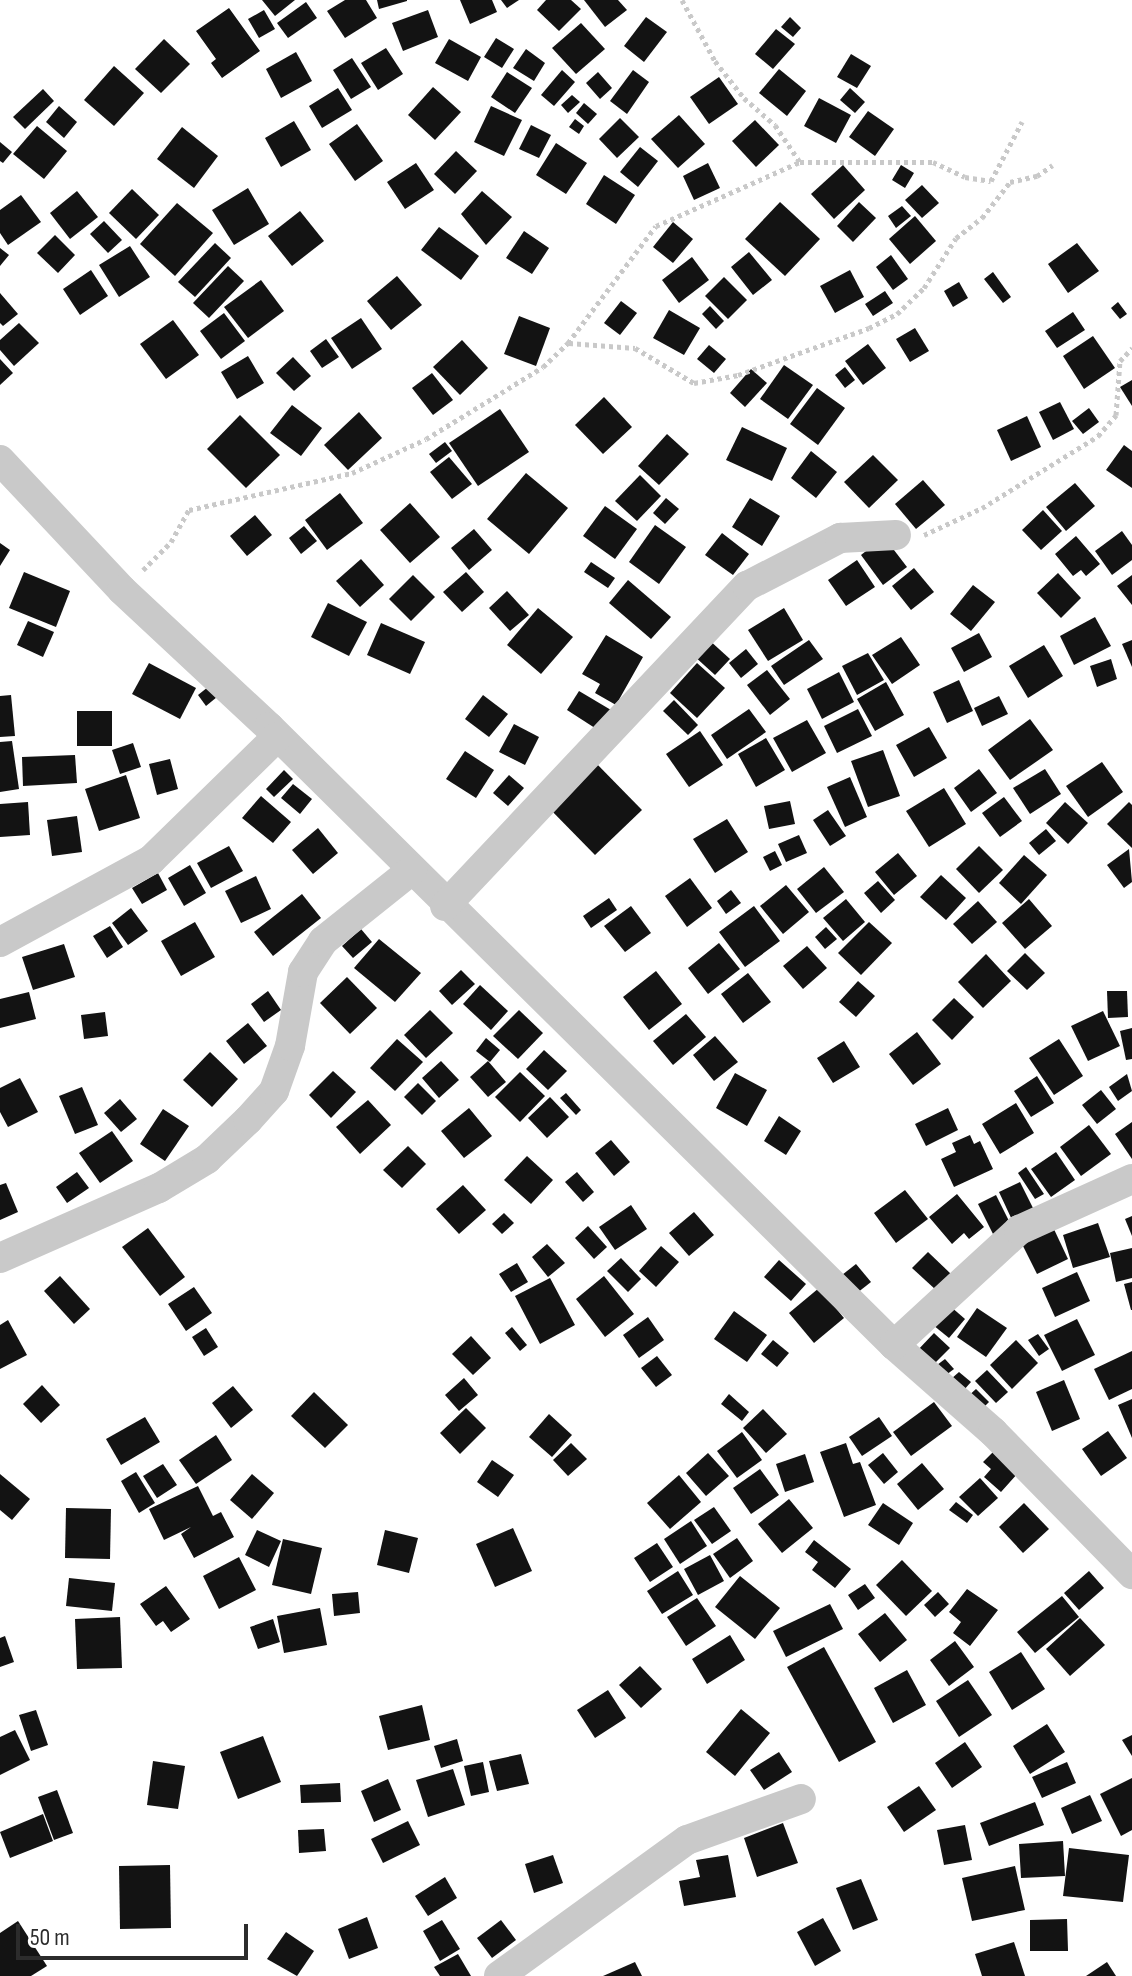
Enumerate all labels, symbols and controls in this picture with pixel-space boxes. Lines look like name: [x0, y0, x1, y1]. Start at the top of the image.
scale bar: [20, 1908, 252, 1958]
text: 50 m: [30, 1923, 70, 1952]

